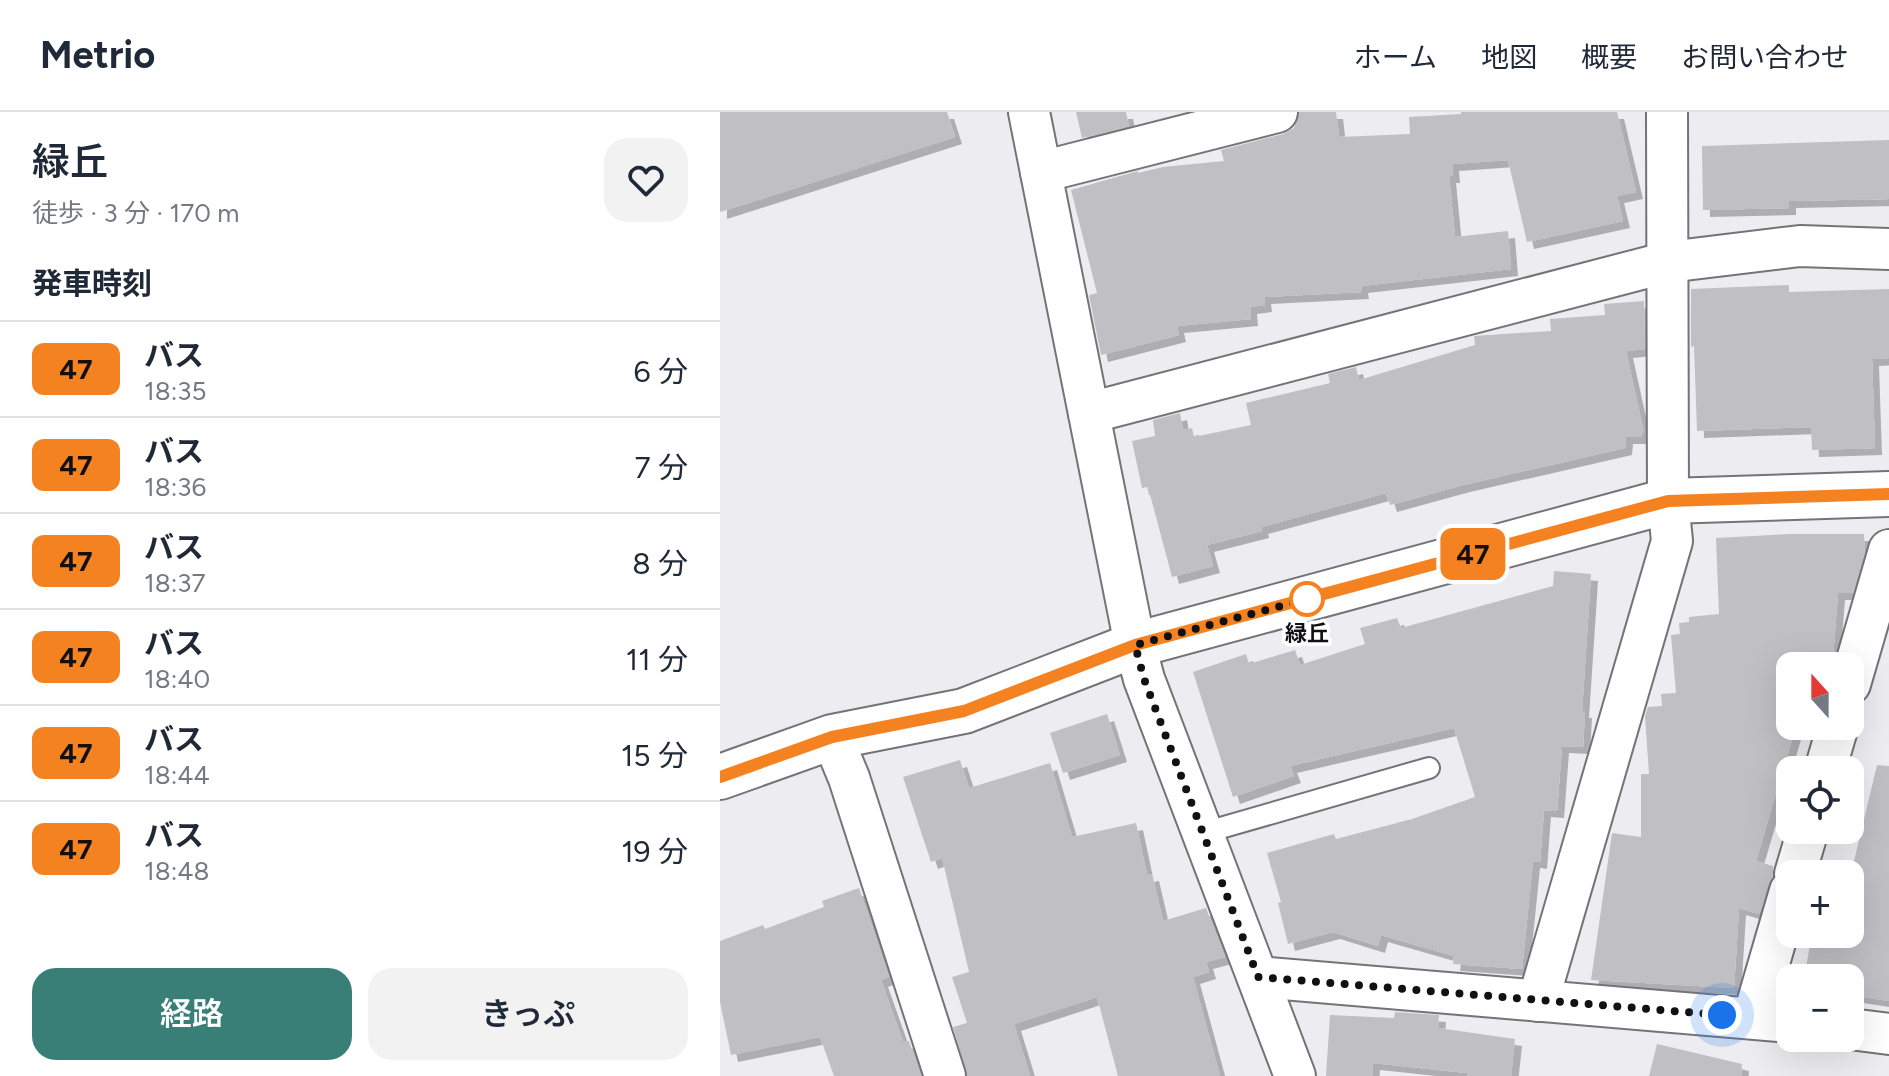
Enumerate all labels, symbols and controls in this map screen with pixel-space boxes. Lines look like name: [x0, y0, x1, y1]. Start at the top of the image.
text: Metrio: [40, 32, 155, 78]
text: ホーム: [1354, 40, 1437, 74]
text: 地図: [1481, 40, 1537, 74]
text: 概要: [1581, 40, 1637, 74]
text: お問い合わせ: [1681, 40, 1849, 74]
button: heart: [604, 138, 688, 222]
text: 緑丘: [32, 139, 108, 185]
text: 徒歩 · 3 分 · 170 m: [32, 197, 239, 229]
text: 発車時刻: [32, 265, 152, 302]
text: バス: [144, 337, 204, 374]
text: 47: [59, 352, 93, 386]
text: 6 分: [634, 353, 688, 390]
text: 18:35: [144, 375, 206, 407]
text: バス: [144, 433, 204, 470]
text: 47: [59, 448, 93, 482]
text: 7 分: [634, 449, 688, 486]
text: 18:36: [144, 471, 206, 503]
line badge: 47: [1437, 528, 1509, 580]
text: バス: [144, 529, 204, 566]
text: 47: [1456, 537, 1490, 571]
text: 47: [59, 544, 93, 578]
text: 8 分: [632, 545, 688, 582]
text: 18:37: [144, 567, 205, 599]
marker: 緑丘: [1290, 582, 1324, 616]
place label: 緑丘: [1285, 620, 1329, 647]
text: バス: [144, 625, 204, 662]
text: 47: [59, 640, 93, 674]
text: 11 分: [626, 641, 688, 678]
north arrow: [1776, 652, 1864, 740]
map controls: [1776, 652, 1864, 1052]
text: 18:40: [144, 663, 210, 695]
text: バス: [144, 721, 204, 758]
text: 47: [59, 736, 93, 770]
text: 15 分: [621, 737, 688, 774]
button: locate: [1776, 756, 1864, 844]
text: 18:44: [144, 759, 210, 791]
text: バス: [144, 817, 204, 854]
text: 47: [59, 832, 93, 866]
text: 19 分: [621, 833, 688, 870]
text: 18:48: [144, 855, 209, 887]
button: +: [1776, 860, 1864, 948]
button: −: [1776, 964, 1864, 1052]
button: 経路: [32, 968, 352, 1060]
button: きっぷ: [368, 968, 688, 1060]
your location: [1702, 995, 1742, 1035]

